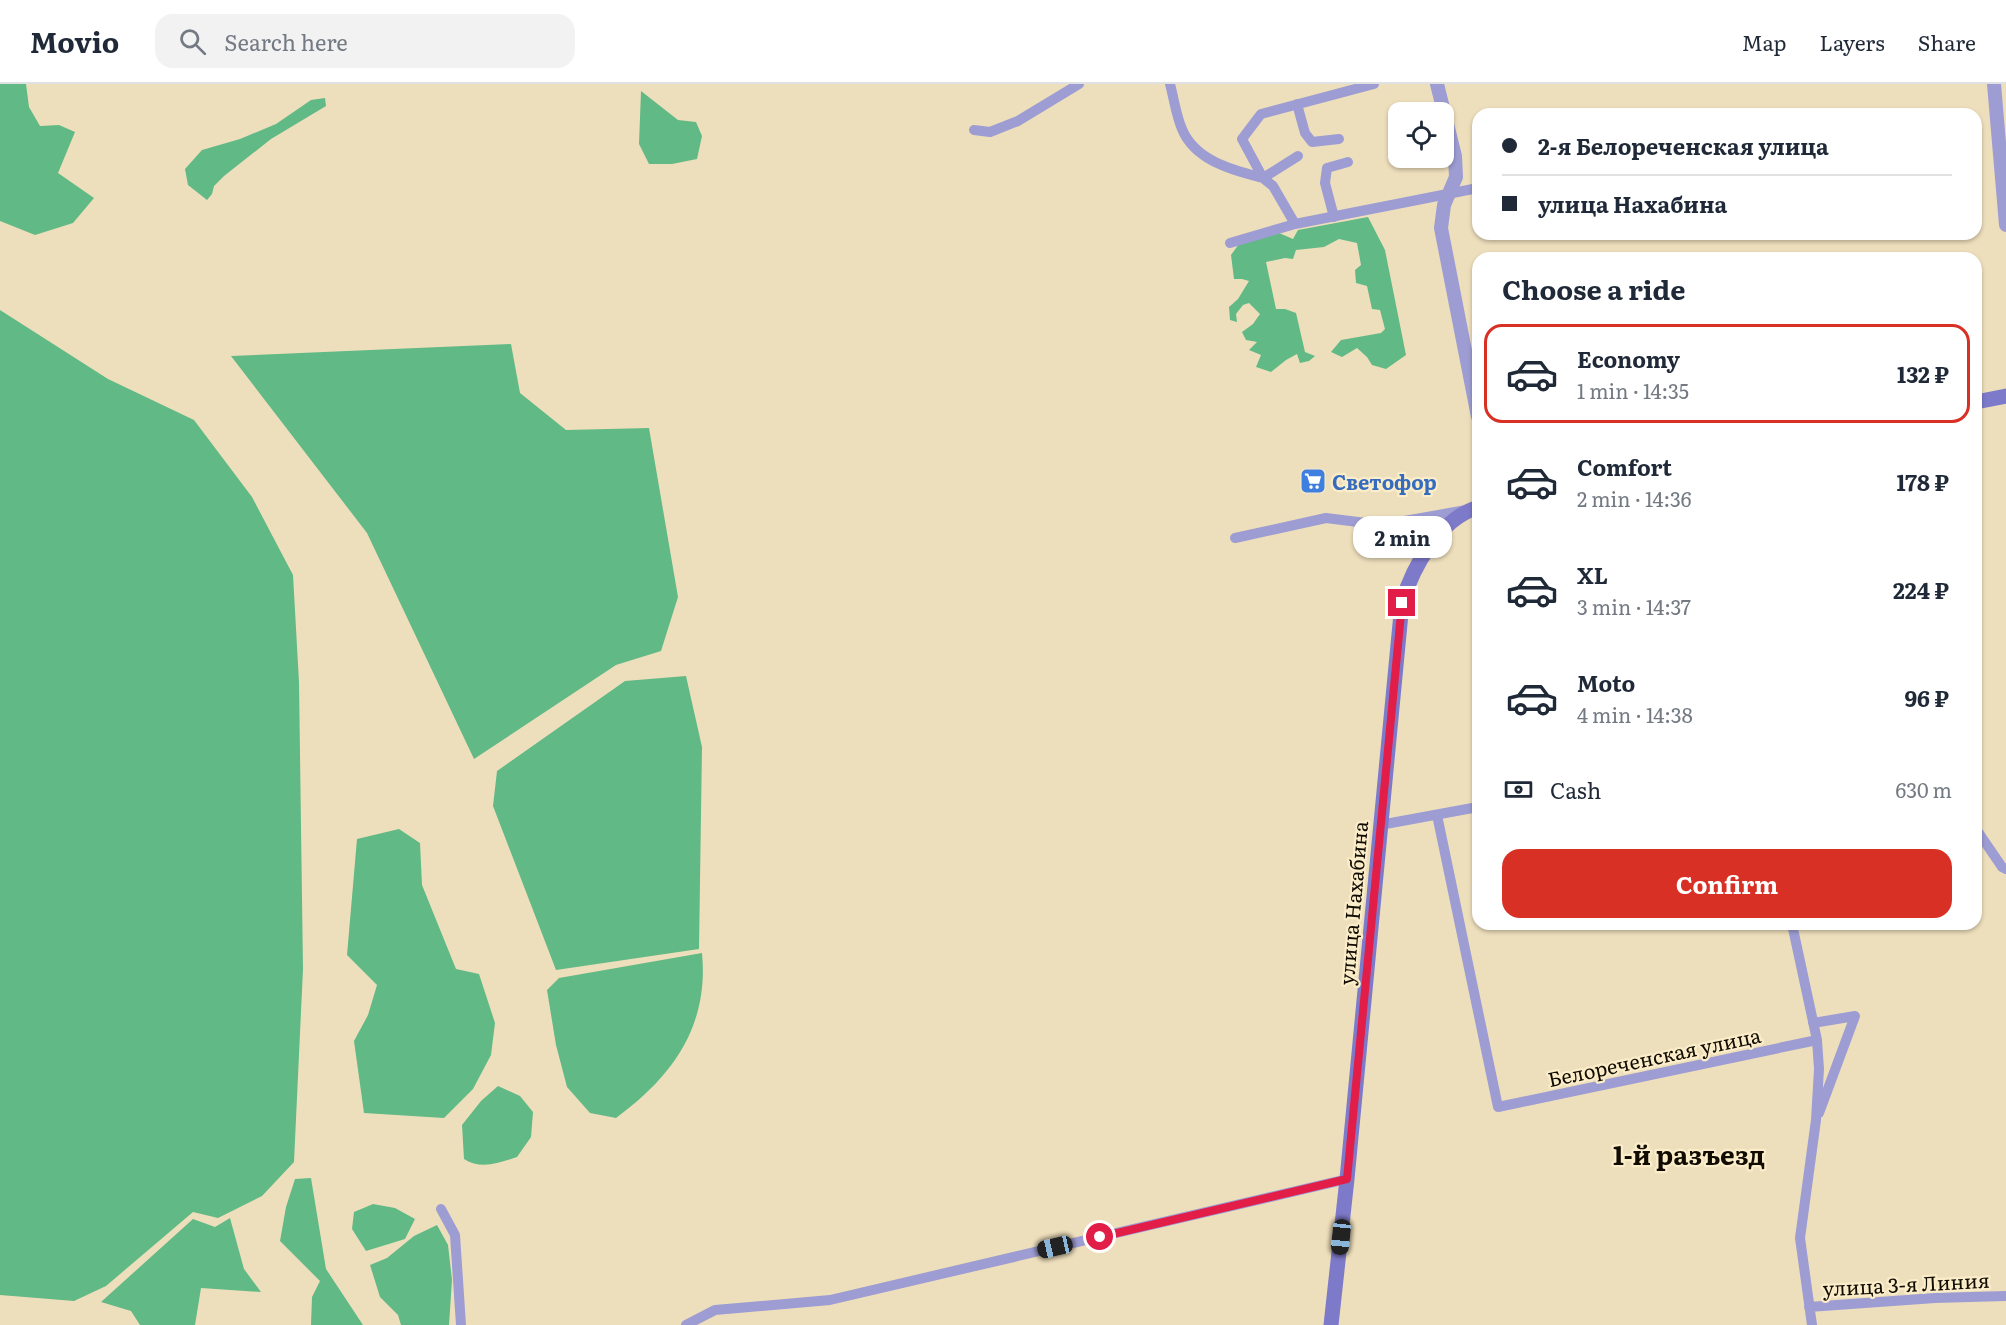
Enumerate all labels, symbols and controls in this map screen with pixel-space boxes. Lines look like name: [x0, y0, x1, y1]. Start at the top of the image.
search box: [155, 14, 575, 68]
text: Movio: [30, 20, 119, 62]
icon: search: [176, 25, 209, 58]
text: Search here: [224, 25, 348, 58]
text: Map: [1742, 26, 1787, 57]
text: Layers: [1820, 26, 1885, 57]
text: Share: [1918, 26, 1976, 57]
map controls: [1388, 102, 1454, 168]
button: locate: [1388, 102, 1454, 168]
text: 2-я Белореченская улица: [1538, 129, 1829, 162]
text: улица Нахабина: [1538, 187, 1727, 220]
text: Choose a ride: [1502, 268, 1685, 308]
text: Economy: [1577, 342, 1680, 375]
icon: car: [1505, 347, 1559, 401]
text: 132 ₽: [1897, 357, 1949, 390]
text: 1 min · 14:35: [1577, 375, 1689, 405]
text: Comfort: [1577, 450, 1672, 483]
icon: car: [1505, 455, 1559, 509]
text: 178 ₽: [1897, 465, 1949, 498]
supermarket icon: Светофор: [1298, 466, 1328, 496]
place label: Светофор: [1332, 466, 1437, 496]
text: 2 min · 14:36: [1577, 483, 1692, 513]
callout: 2 min: [1352, 516, 1452, 558]
text: 2 min: [1375, 522, 1430, 552]
text: XL: [1577, 558, 1608, 591]
icon: car: [1505, 563, 1559, 617]
text: 224 ₽: [1893, 573, 1949, 606]
route end: [1388, 589, 1415, 616]
text: 3 min · 14:37: [1577, 591, 1691, 621]
text: Moto: [1577, 666, 1635, 699]
icon: car: [1505, 671, 1559, 725]
text: 96 ₽: [1904, 681, 1949, 714]
text: 4 min · 14:38: [1577, 699, 1693, 729]
icon: cash: [1502, 773, 1535, 806]
text: Cash: [1550, 773, 1601, 806]
text: 630 m: [1895, 774, 1952, 804]
street label: улица Нахабина: [1330, 820, 1374, 986]
button: Confirm: [1502, 849, 1952, 918]
street label: Белореченская улица: [1545, 1019, 1763, 1093]
district label: 1-й разъезд: [1613, 1134, 1765, 1173]
car: [1330, 1218, 1352, 1256]
route start: [1086, 1223, 1113, 1250]
car: [1035, 1234, 1075, 1260]
street label: улица 3-я Линия: [1822, 1264, 1990, 1302]

